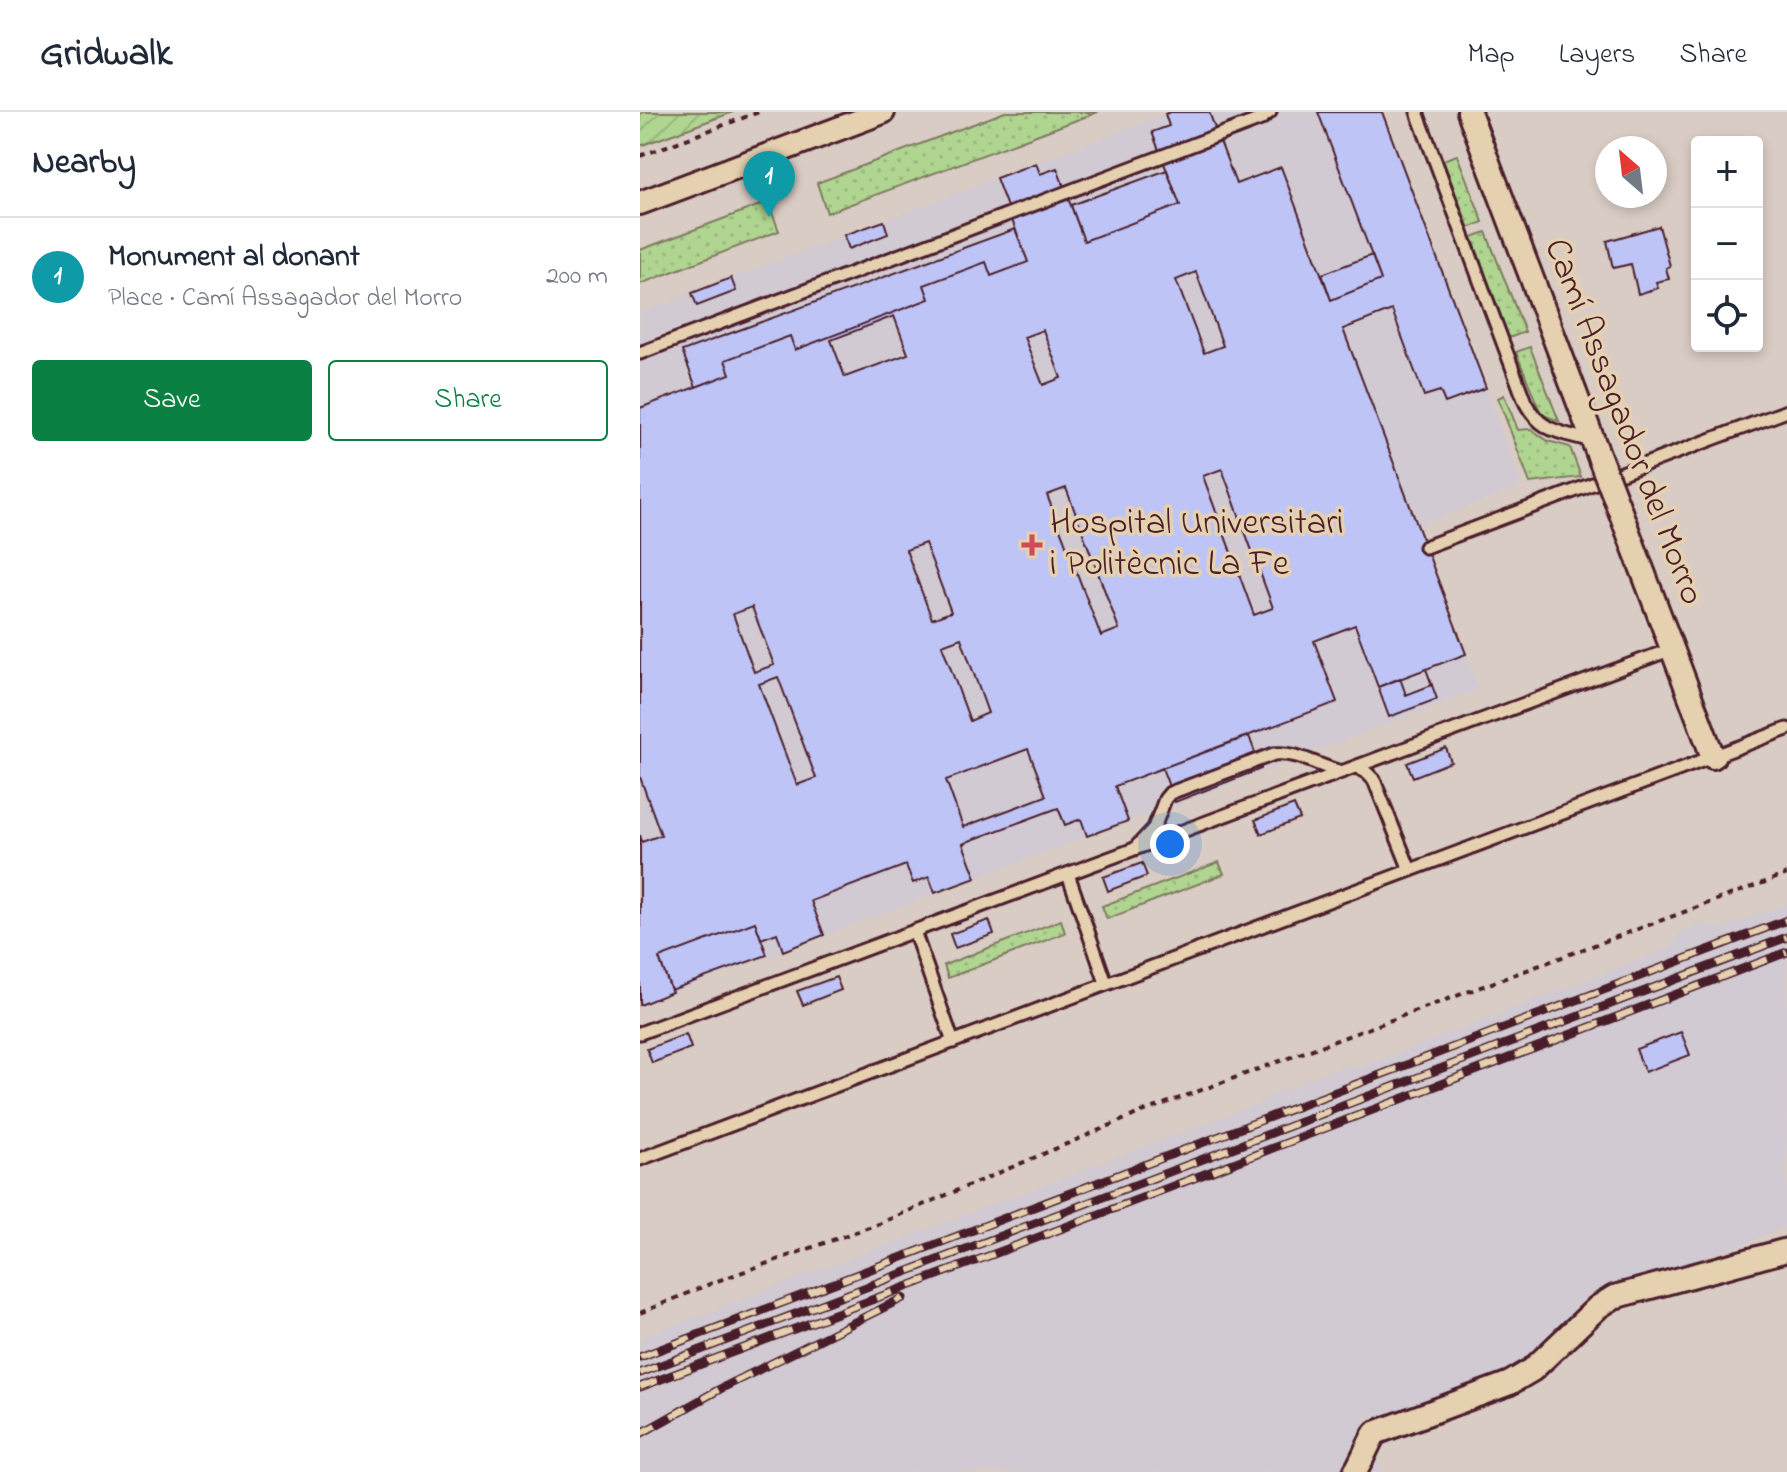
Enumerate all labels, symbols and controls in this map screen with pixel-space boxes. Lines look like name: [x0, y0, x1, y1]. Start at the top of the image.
text: Gridwalk: [40, 27, 172, 83]
text: Map: [1467, 35, 1515, 76]
text: Layers: [1559, 35, 1635, 76]
text: Share: [1679, 35, 1747, 76]
north arrow: [1595, 136, 1667, 208]
map controls: [1691, 136, 1763, 352]
button: +: [1691, 136, 1763, 208]
text: Nearby: [32, 139, 136, 189]
pin: 1: [743, 151, 795, 217]
button: −: [1691, 208, 1763, 280]
street label: Camí Assagador del Morro: [1529, 231, 1717, 613]
text: Monument al donant: [108, 236, 360, 280]
text: 1: [54, 258, 62, 296]
text: 200 m: [546, 258, 608, 296]
text: Place · Camí Assagador del Morro: [108, 280, 462, 318]
button: locate: [1691, 280, 1763, 352]
button: Save: [32, 360, 312, 441]
button: Share: [328, 360, 608, 441]
place label: Hospital Universitari i Politècnic La Fe: [1050, 498, 1344, 592]
marker: Hospital Universitari i Politècnic La Fe: [1021, 534, 1043, 556]
your location: [1150, 824, 1190, 864]

